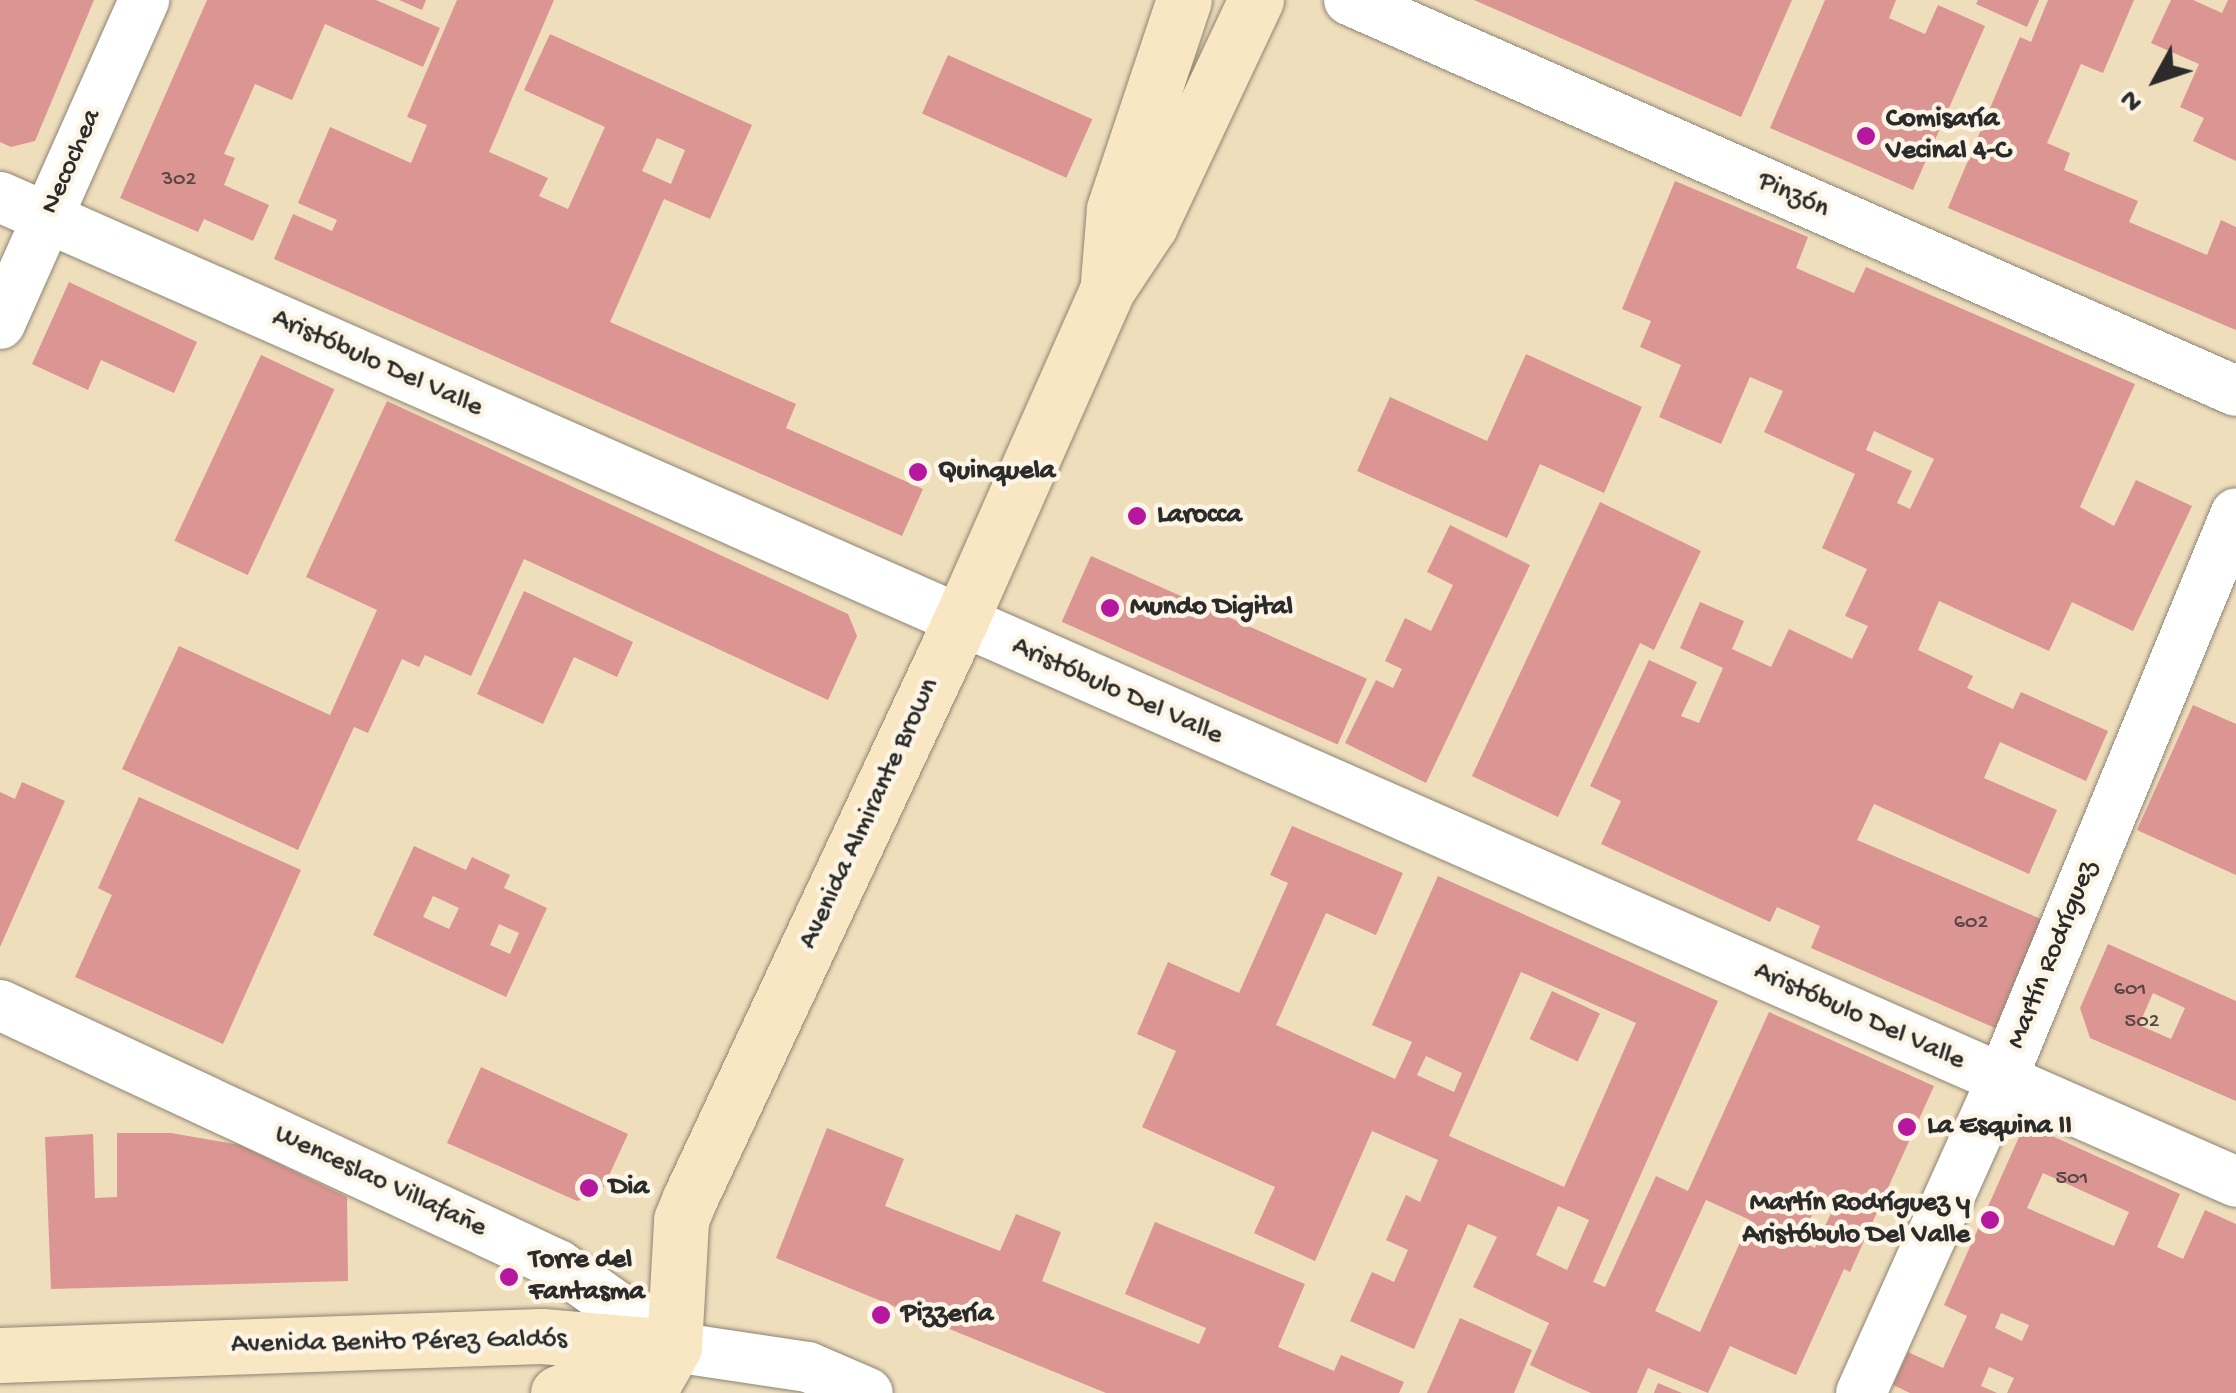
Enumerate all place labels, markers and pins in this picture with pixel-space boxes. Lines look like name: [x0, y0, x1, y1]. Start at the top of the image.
place label: Comisaría Vecinal 4-C: [1886, 103, 2010, 169]
marker: Comisaría Vecinal 4-C: [1855, 125, 1877, 147]
place label: Quinquela: [938, 455, 1055, 489]
marker: Quinquela: [907, 461, 929, 483]
place label: Larocca: [1157, 499, 1242, 533]
marker: Larocca: [1126, 505, 1148, 527]
place label: Mundo Digital: [1130, 591, 1293, 625]
marker: Mundo Digital: [1099, 597, 1121, 619]
place label: La Esquina II: [1927, 1110, 2072, 1144]
marker: La Esquina II: [1896, 1116, 1918, 1138]
place label: Dia: [609, 1171, 649, 1205]
marker: Dia: [578, 1177, 600, 1199]
place label: Martín Rodríguez y Aristóbulo Del Valle: [1743, 1187, 1970, 1253]
marker: Martín Rodríguez y Aristóbulo Del Valle: [1979, 1209, 2001, 1231]
place label: Torre del Fantasma: [529, 1244, 645, 1310]
marker: Torre del Fantasma: [498, 1266, 520, 1288]
place label: Pizzería: [901, 1298, 993, 1332]
marker: Pizzería: [870, 1304, 892, 1326]

